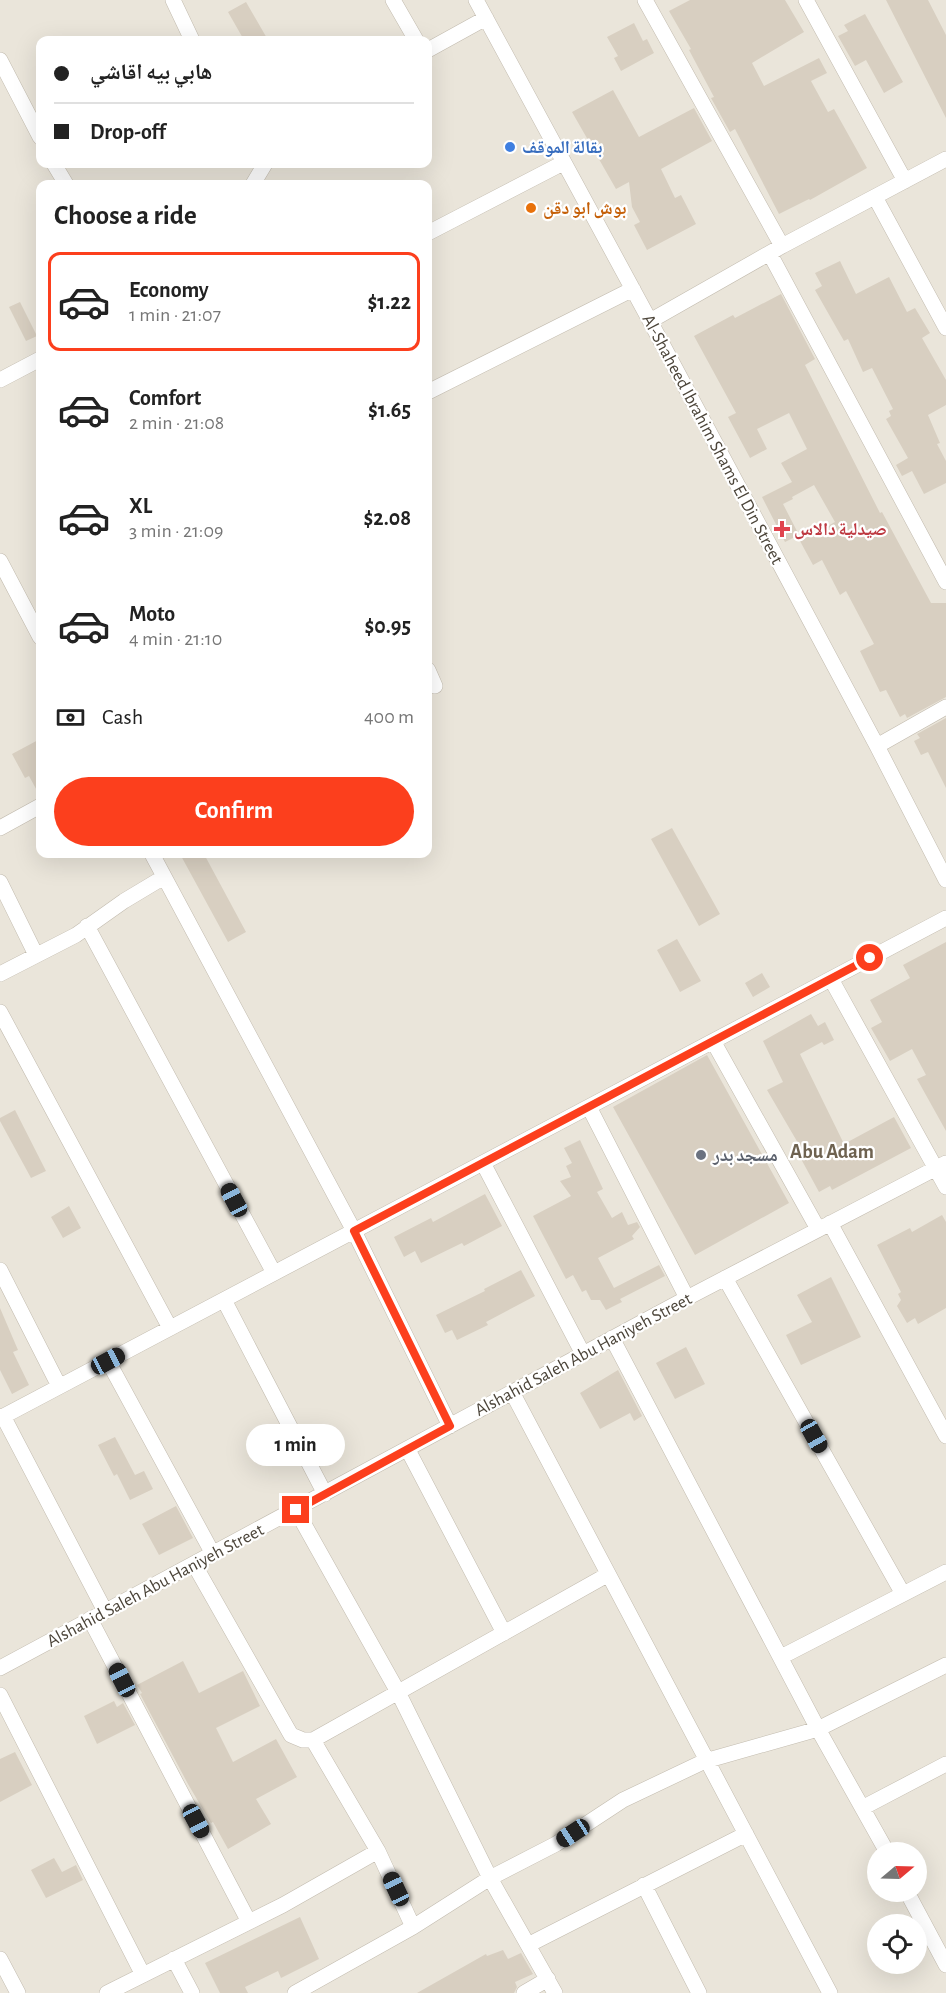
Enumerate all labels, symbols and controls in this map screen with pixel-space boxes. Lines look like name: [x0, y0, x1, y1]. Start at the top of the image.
text: هابي بيه اقاشي: [90, 61, 212, 83]
text: Drop-off: [90, 121, 166, 143]
place label: بقالة الموقف: [522, 139, 603, 158]
marker: بقالة الموقف: [503, 140, 517, 154]
place label: بوش ابو دقن: [543, 200, 626, 219]
marker: بوش ابو دقن: [524, 201, 538, 215]
text: Choose a ride: [54, 202, 197, 229]
icon: car: [57, 275, 111, 329]
text: Economy: [129, 279, 209, 301]
text: $1.22: [367, 291, 411, 313]
text: 1 min · 21:07: [129, 305, 221, 325]
street label: Al-Shaheed Ibrahim Shams El Din Street: [638, 312, 786, 568]
icon: car: [57, 383, 111, 437]
text: Comfort: [129, 387, 201, 409]
text: $1.65: [368, 399, 411, 421]
text: 2 min · 21:08: [129, 413, 224, 433]
icon: car: [57, 491, 111, 545]
text: XL: [129, 495, 152, 517]
text: $2.08: [363, 507, 411, 529]
text: 3 min · 21:09: [129, 521, 223, 541]
place label: صيدلية دالاس: [794, 521, 887, 540]
marker: صيدلية دالاس: [775, 522, 789, 536]
icon: car: [57, 599, 111, 653]
text: Moto: [129, 603, 175, 625]
text: $0.95: [364, 615, 411, 637]
text: 4 min · 21:10: [129, 629, 222, 649]
icon: cash: [54, 701, 87, 734]
text: Cash: [102, 706, 143, 728]
text: 400 m: [364, 707, 414, 727]
button: Confirm: [54, 777, 414, 846]
route start: [856, 944, 883, 971]
district label: Abu Adam: [790, 1142, 874, 1162]
place label: مسجد بدر: [712, 1147, 778, 1166]
marker: مسجد بدر: [694, 1148, 708, 1162]
car: [218, 1180, 250, 1220]
street label: Alshahid Saleh Abu Haniyeh Street: [472, 1290, 695, 1420]
car: [88, 1345, 128, 1377]
car: [797, 1416, 831, 1456]
callout: 1 min: [246, 1423, 346, 1465]
text: 1 min: [274, 1435, 317, 1455]
route end: [282, 1496, 309, 1523]
street label: Alshahid Saleh Abu Haniyeh Street: [44, 1521, 267, 1651]
car: [106, 1660, 138, 1700]
car: [180, 1801, 212, 1841]
car: [553, 1816, 593, 1850]
north arrow: [867, 1842, 927, 1902]
map controls: [867, 1842, 927, 1974]
car: [380, 1869, 412, 1909]
button: locate: [867, 1914, 927, 1974]

